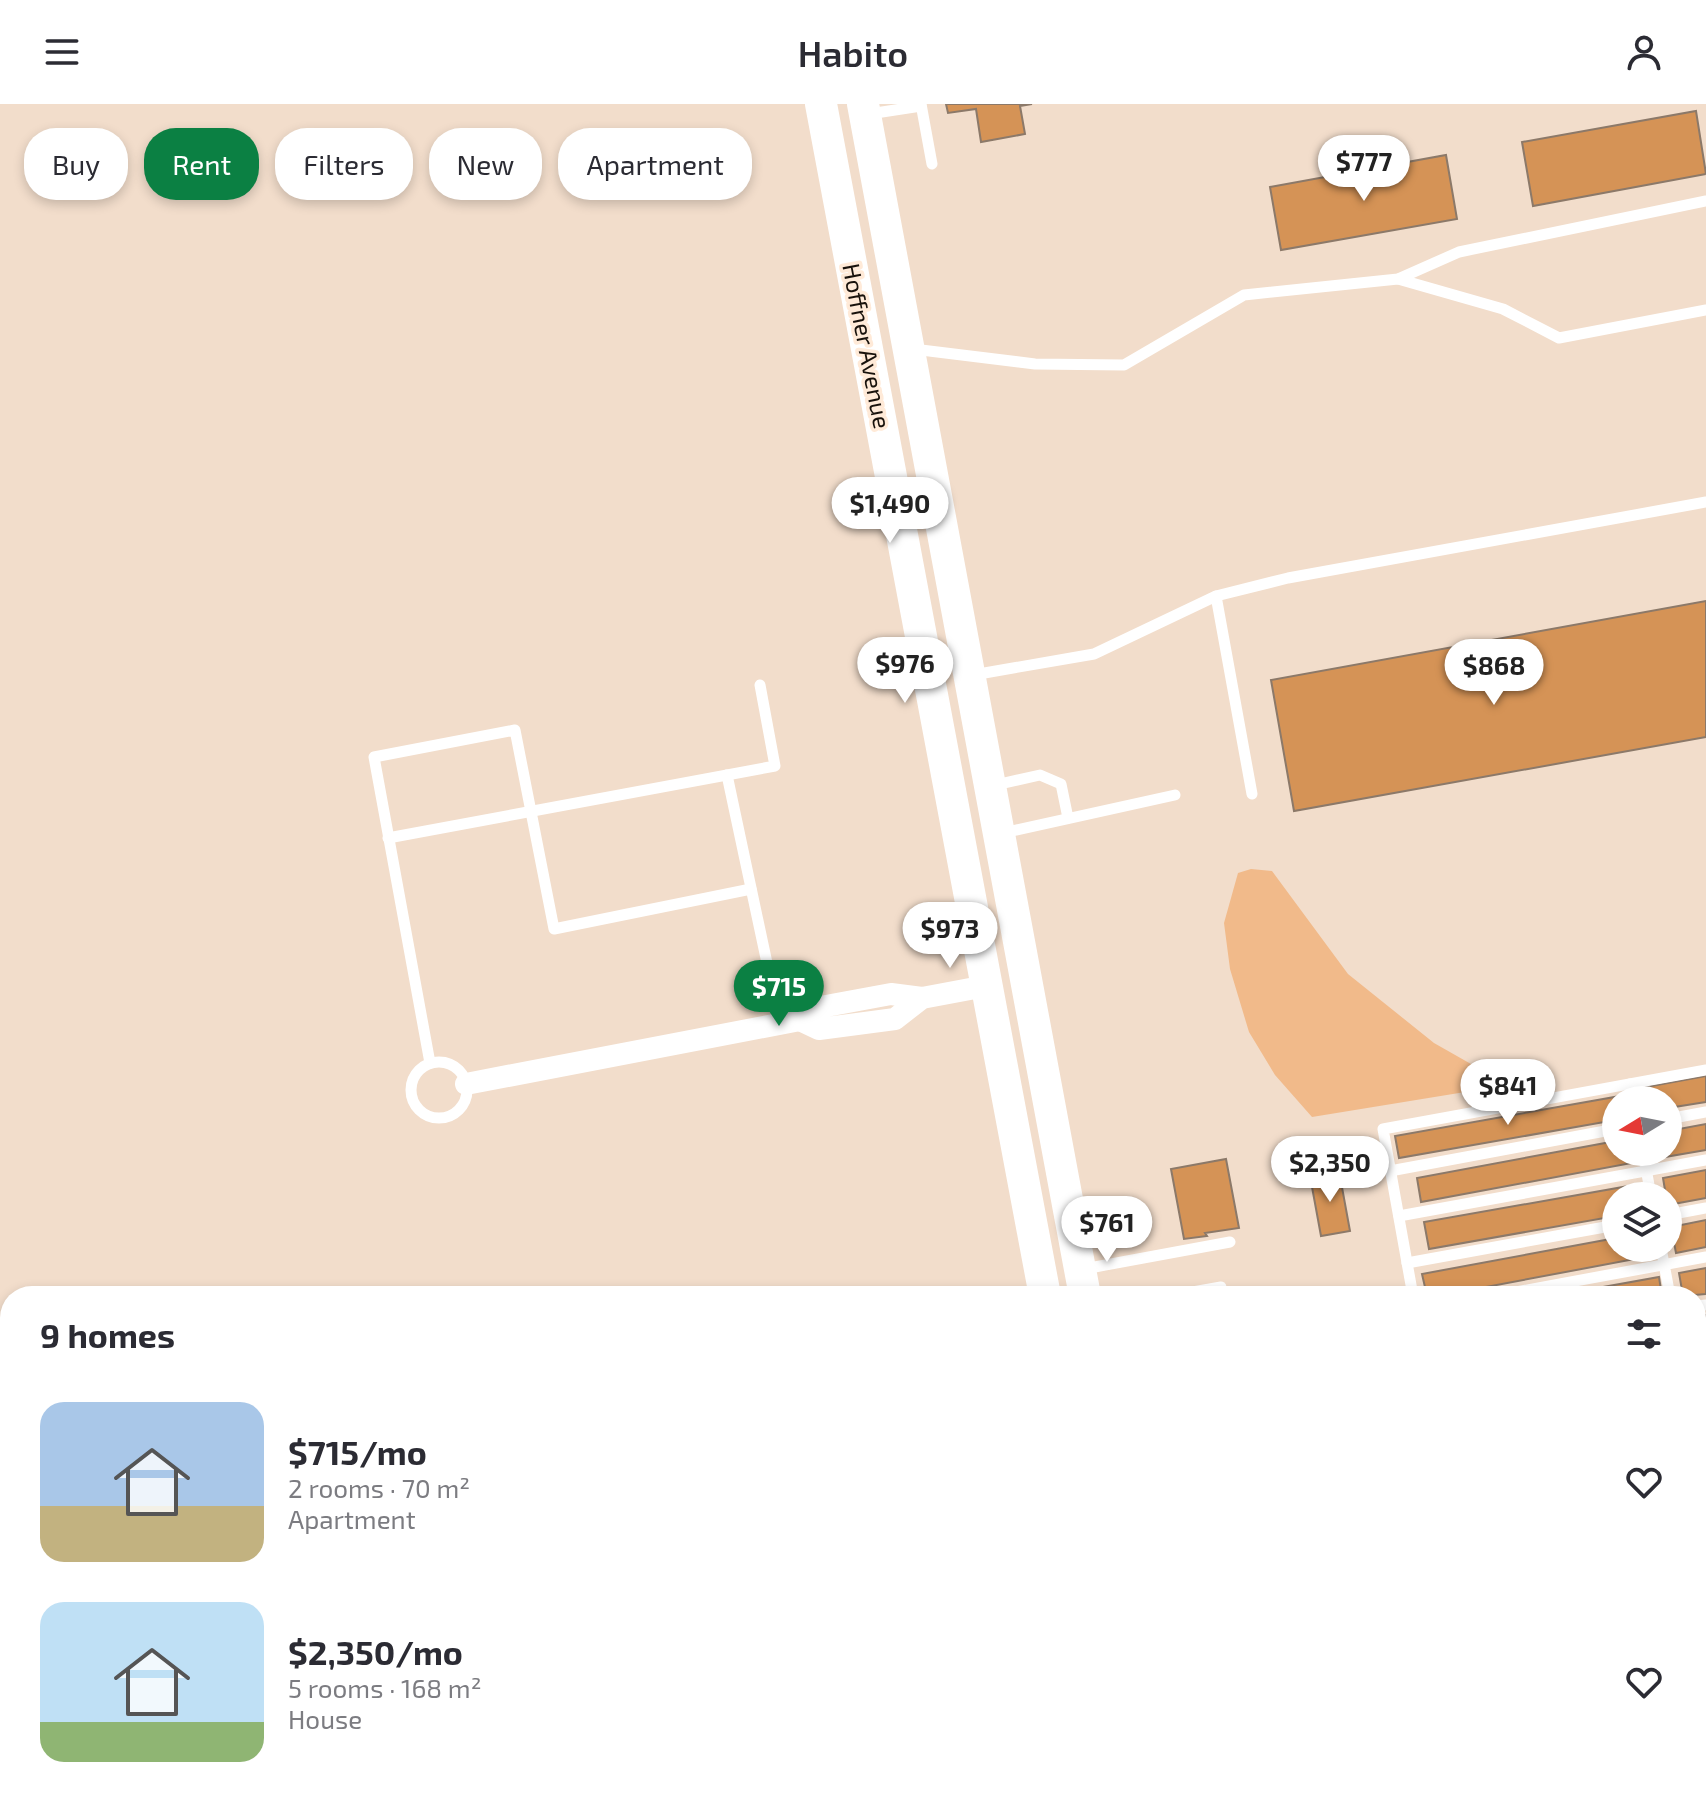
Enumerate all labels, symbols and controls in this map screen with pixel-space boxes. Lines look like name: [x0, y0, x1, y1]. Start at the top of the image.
icon: menu: [40, 30, 84, 74]
icon: person: [1622, 30, 1666, 74]
text: Habito: [798, 31, 908, 74]
chip: Buy: [24, 128, 128, 200]
chip: Rent: [144, 128, 259, 200]
chip: Filters: [275, 128, 413, 200]
chip: New: [429, 128, 542, 200]
chip: Apartment: [558, 128, 752, 200]
pin: $777: [1317, 135, 1411, 203]
text: $777: [1336, 145, 1392, 176]
street label: Hoffner Avenue: [837, 261, 898, 431]
pin: $1,490: [825, 477, 955, 545]
text: $1,490: [850, 487, 930, 518]
pin: $976: [858, 637, 952, 705]
pin: $868: [1447, 639, 1541, 707]
text: $976: [875, 647, 935, 678]
text: $868: [1463, 649, 1525, 680]
pin: $973: [903, 902, 997, 970]
text: $973: [921, 912, 979, 943]
pin: $715: [732, 960, 826, 1028]
text: $715: [752, 970, 806, 1001]
pin: $841: [1461, 1059, 1555, 1127]
text: $841: [1478, 1069, 1538, 1100]
north arrow: [1602, 1086, 1682, 1166]
map controls: [1602, 1086, 1682, 1262]
pin: $2,350: [1265, 1136, 1395, 1204]
text: $2,350: [1289, 1146, 1371, 1177]
button: layers: [1602, 1182, 1682, 1262]
pin: $761: [1060, 1196, 1154, 1264]
text: $761: [1079, 1206, 1135, 1237]
icon: filters: [1622, 1312, 1666, 1356]
text: 9 homes: [40, 1314, 175, 1355]
text: $715/mo: [288, 1431, 427, 1472]
icon: home: [104, 1434, 200, 1530]
icon: heart: [1622, 1460, 1666, 1504]
text: 2 rooms · 70 m²: [288, 1472, 470, 1503]
text: Apartment: [288, 1503, 416, 1534]
text: $2,350/mo: [288, 1631, 463, 1672]
icon: home: [104, 1634, 200, 1730]
icon: heart: [1622, 1660, 1666, 1704]
text: 5 rooms · 168 m²: [288, 1672, 481, 1703]
text: House: [288, 1703, 362, 1734]

